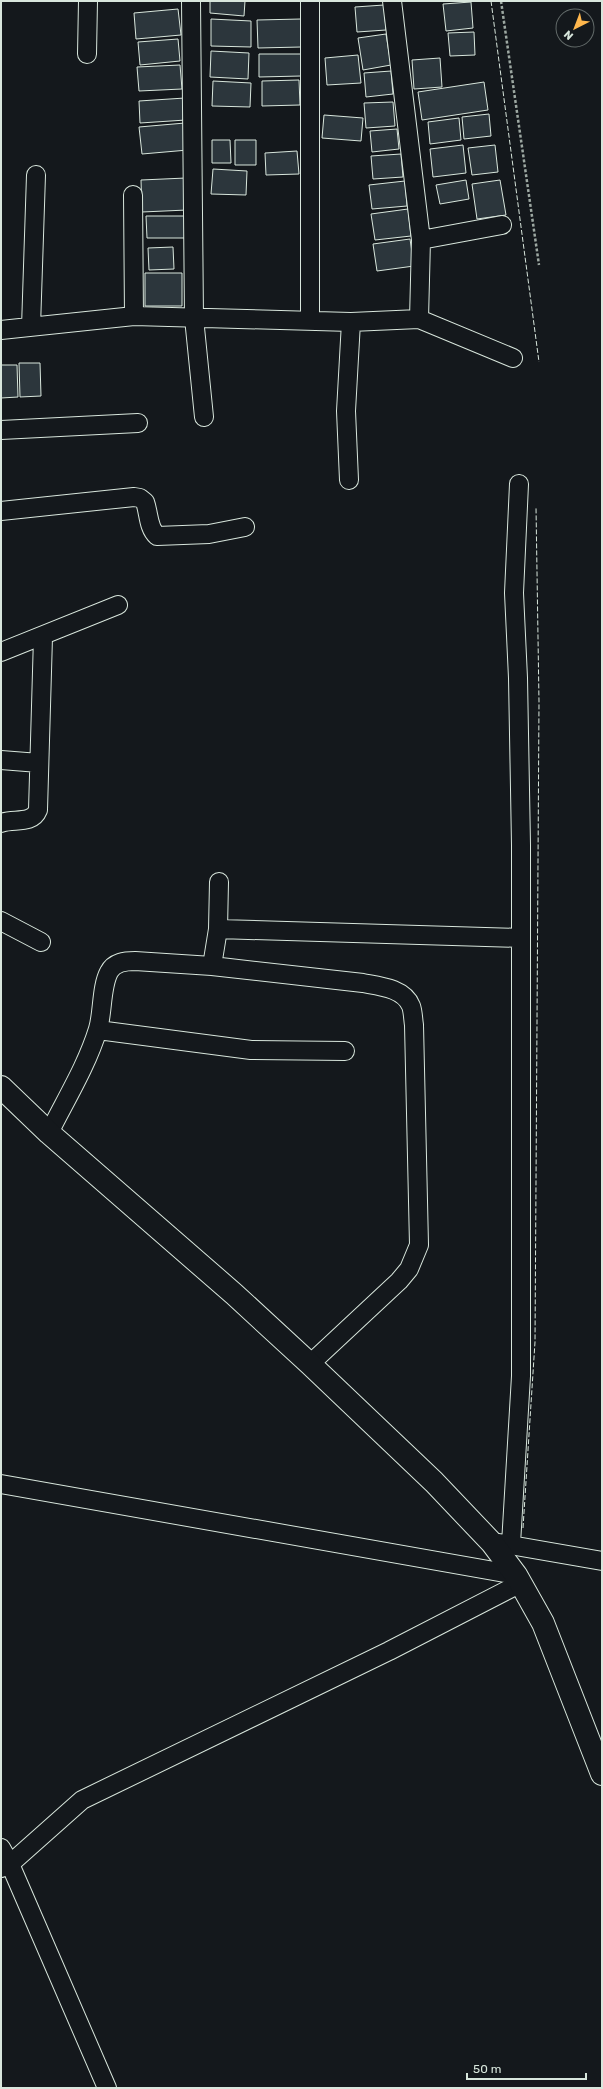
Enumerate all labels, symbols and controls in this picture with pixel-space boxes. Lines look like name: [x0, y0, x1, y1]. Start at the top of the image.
north arrow: [555, 8, 595, 48]
text: N: [561, 28, 576, 43]
scale bar: [467, 2055, 586, 2081]
text: 50 m: [473, 2062, 501, 2076]

